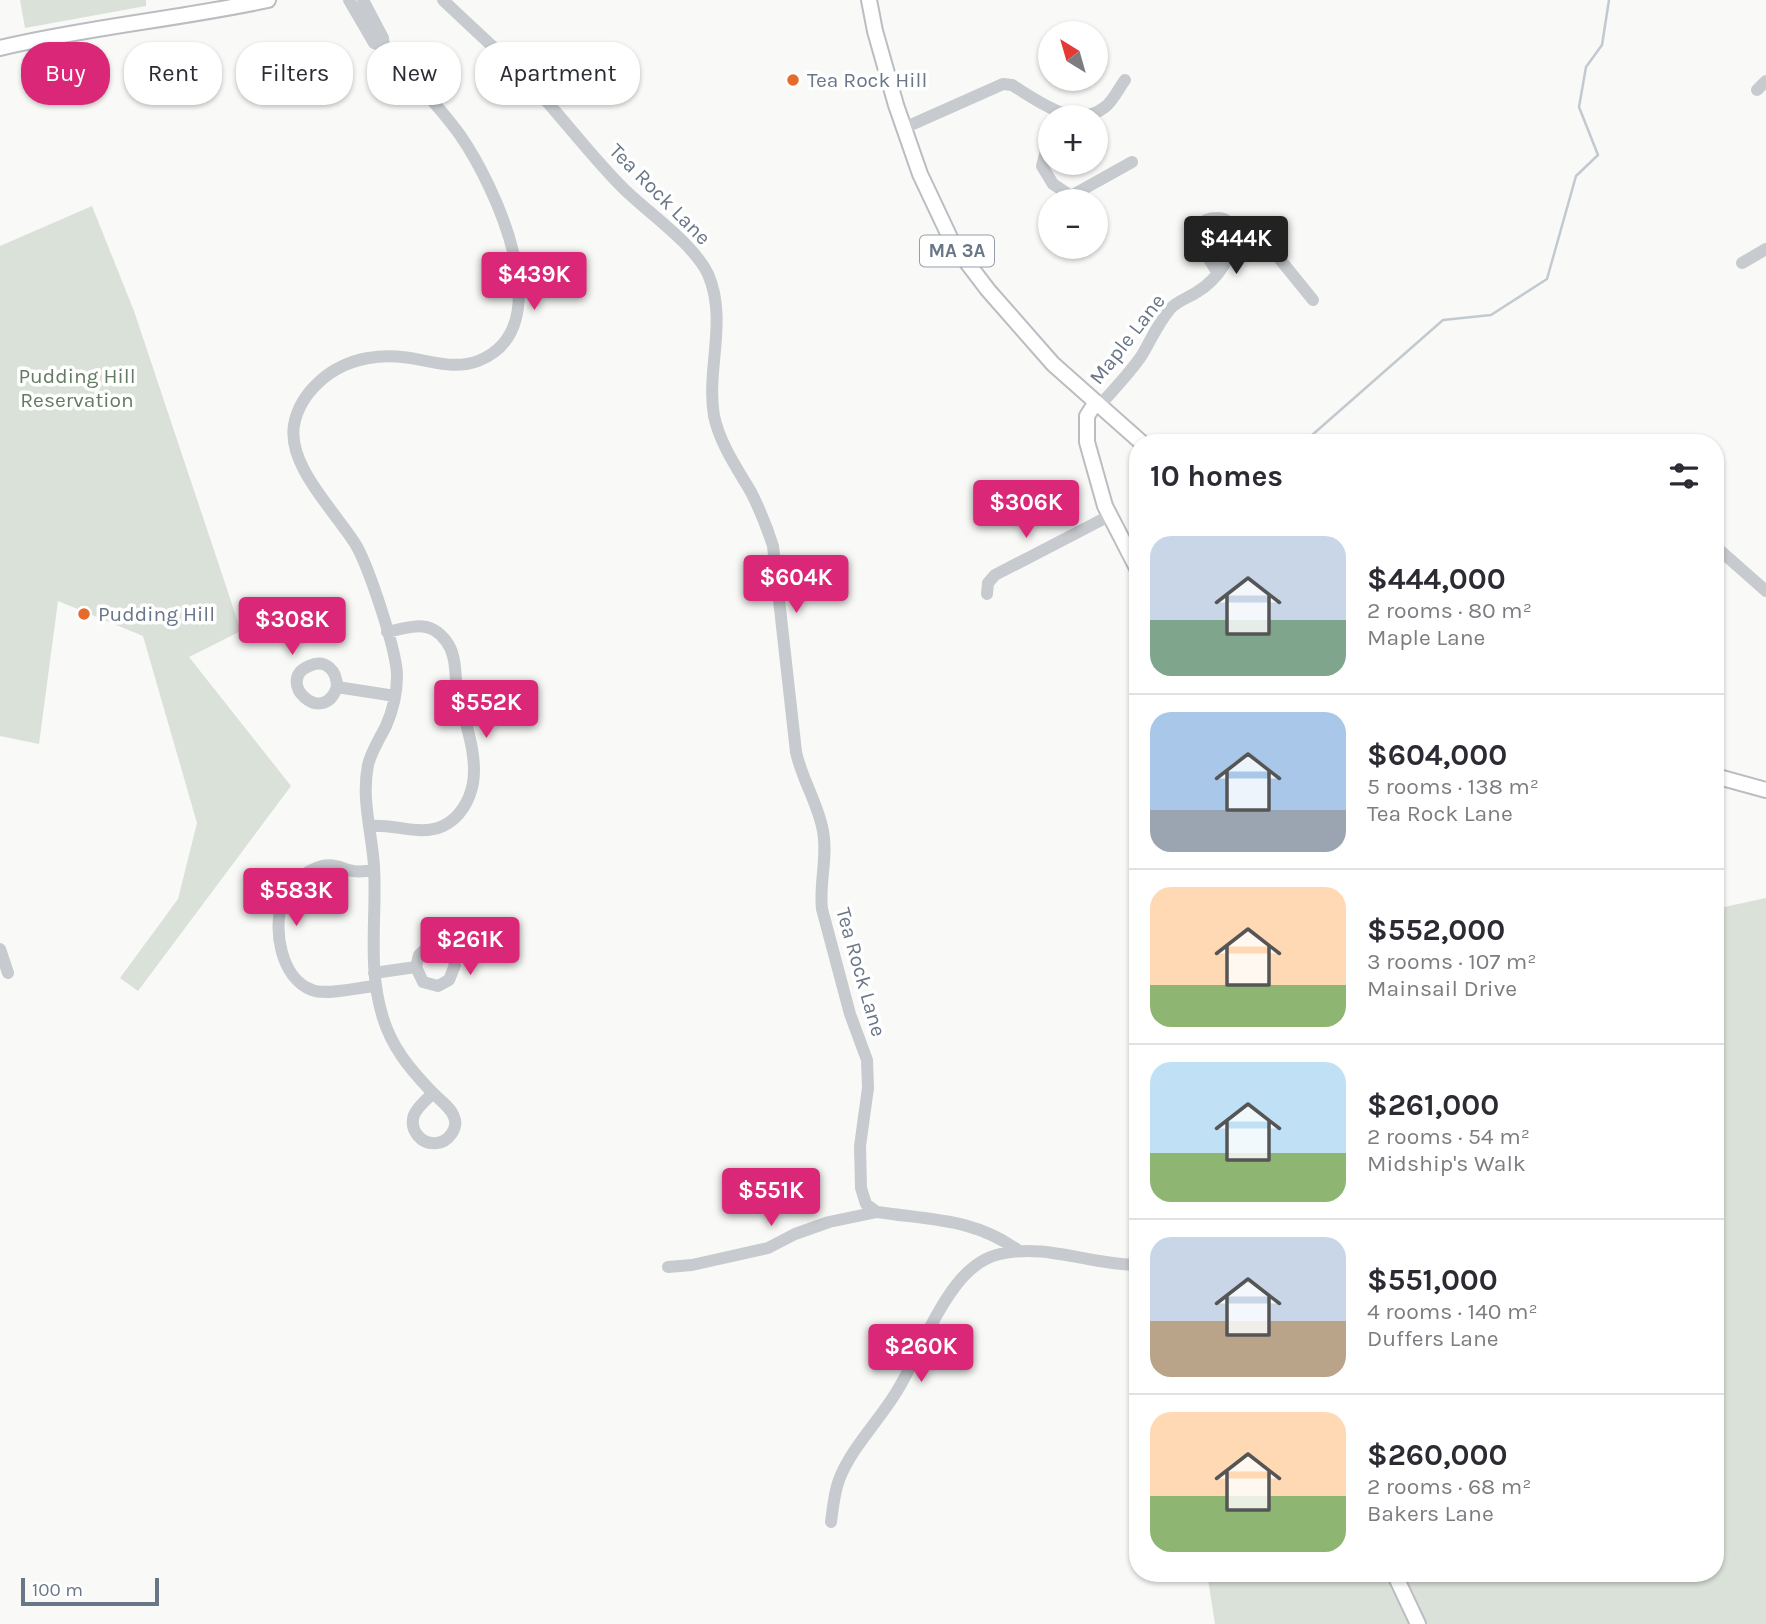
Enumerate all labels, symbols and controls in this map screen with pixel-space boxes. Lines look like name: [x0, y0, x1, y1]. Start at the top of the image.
north arrow: [1038, 21, 1108, 91]
map controls: [1038, 21, 1108, 259]
chip: Buy: [21, 42, 110, 105]
chip: Rent: [124, 42, 222, 105]
chip: Filters: [236, 42, 353, 105]
chip: New: [367, 42, 461, 105]
chip: Apartment: [475, 42, 640, 105]
place label: Tea Rock Hill: [807, 68, 927, 92]
marker: Tea Rock Hill: [785, 72, 801, 88]
button: +: [1038, 105, 1108, 175]
street label: Tea Rock Lane: [604, 138, 716, 250]
button: −: [1038, 189, 1108, 259]
pin: $444K: [1187, 216, 1285, 276]
text: $444K: [1200, 225, 1272, 252]
road number: MA 3A: [920, 235, 994, 266]
pin: $439K: [485, 252, 583, 312]
text: $439K: [498, 261, 570, 288]
street label: Maple Lane: [1084, 289, 1170, 389]
park label: Pudding Hill Reservation: [18, 364, 136, 412]
icon: filters: [1665, 457, 1703, 495]
text: 10 homes: [1150, 458, 1283, 494]
pin: $306K: [977, 480, 1075, 540]
text: $306K: [989, 489, 1063, 516]
pin: $604K: [747, 556, 845, 615]
text: $444,000: [1367, 561, 1506, 597]
text: $604K: [759, 564, 833, 591]
icon: home: [1206, 564, 1290, 648]
text: 2 rooms · 80 m²: [1367, 597, 1532, 624]
pin: $308K: [243, 598, 341, 657]
place label: Pudding Hill: [98, 602, 215, 626]
marker: Pudding Hill: [76, 606, 92, 622]
text: $308K: [255, 606, 329, 633]
text: Maple Lane: [1367, 624, 1485, 651]
pin: $552K: [437, 680, 535, 740]
text: $552K: [450, 689, 522, 716]
text: $604,000: [1367, 737, 1507, 773]
icon: home: [1206, 740, 1290, 824]
text: 5 rooms · 138 m²: [1367, 773, 1539, 800]
text: Tea Rock Lane: [1367, 800, 1513, 827]
pin: $583K: [247, 869, 345, 928]
text: $583K: [259, 877, 333, 904]
street label: Tea Rock Lane: [831, 905, 891, 1039]
text: $552,000: [1367, 912, 1505, 948]
icon: home: [1206, 915, 1290, 999]
pin: $261K: [421, 918, 519, 977]
text: $261K: [437, 926, 503, 953]
text: 3 rooms · 107 m²: [1367, 948, 1536, 975]
text: Mainsail Drive: [1367, 975, 1517, 1002]
text: $261,000: [1367, 1087, 1499, 1123]
icon: home: [1206, 1090, 1290, 1174]
text: 2 rooms · 54 m²: [1367, 1123, 1530, 1150]
text: Midship's Walk: [1367, 1150, 1526, 1177]
pin: $551K: [722, 1168, 820, 1228]
text: $551K: [738, 1177, 804, 1204]
text: $551,000: [1367, 1262, 1498, 1298]
icon: home: [1206, 1265, 1290, 1349]
text: 4 rooms · 140 m²: [1367, 1298, 1538, 1325]
pin: $260K: [872, 1324, 970, 1384]
text: Duffers Lane: [1367, 1325, 1499, 1352]
text: $260K: [884, 1333, 958, 1360]
text: $260,000: [1367, 1437, 1508, 1473]
icon: home: [1206, 1440, 1290, 1524]
text: 2 rooms · 68 m²: [1367, 1473, 1531, 1500]
text: Bakers Lane: [1367, 1500, 1494, 1527]
scale bar: [21, 1575, 159, 1607]
text: 100 m: [32, 1579, 83, 1601]

